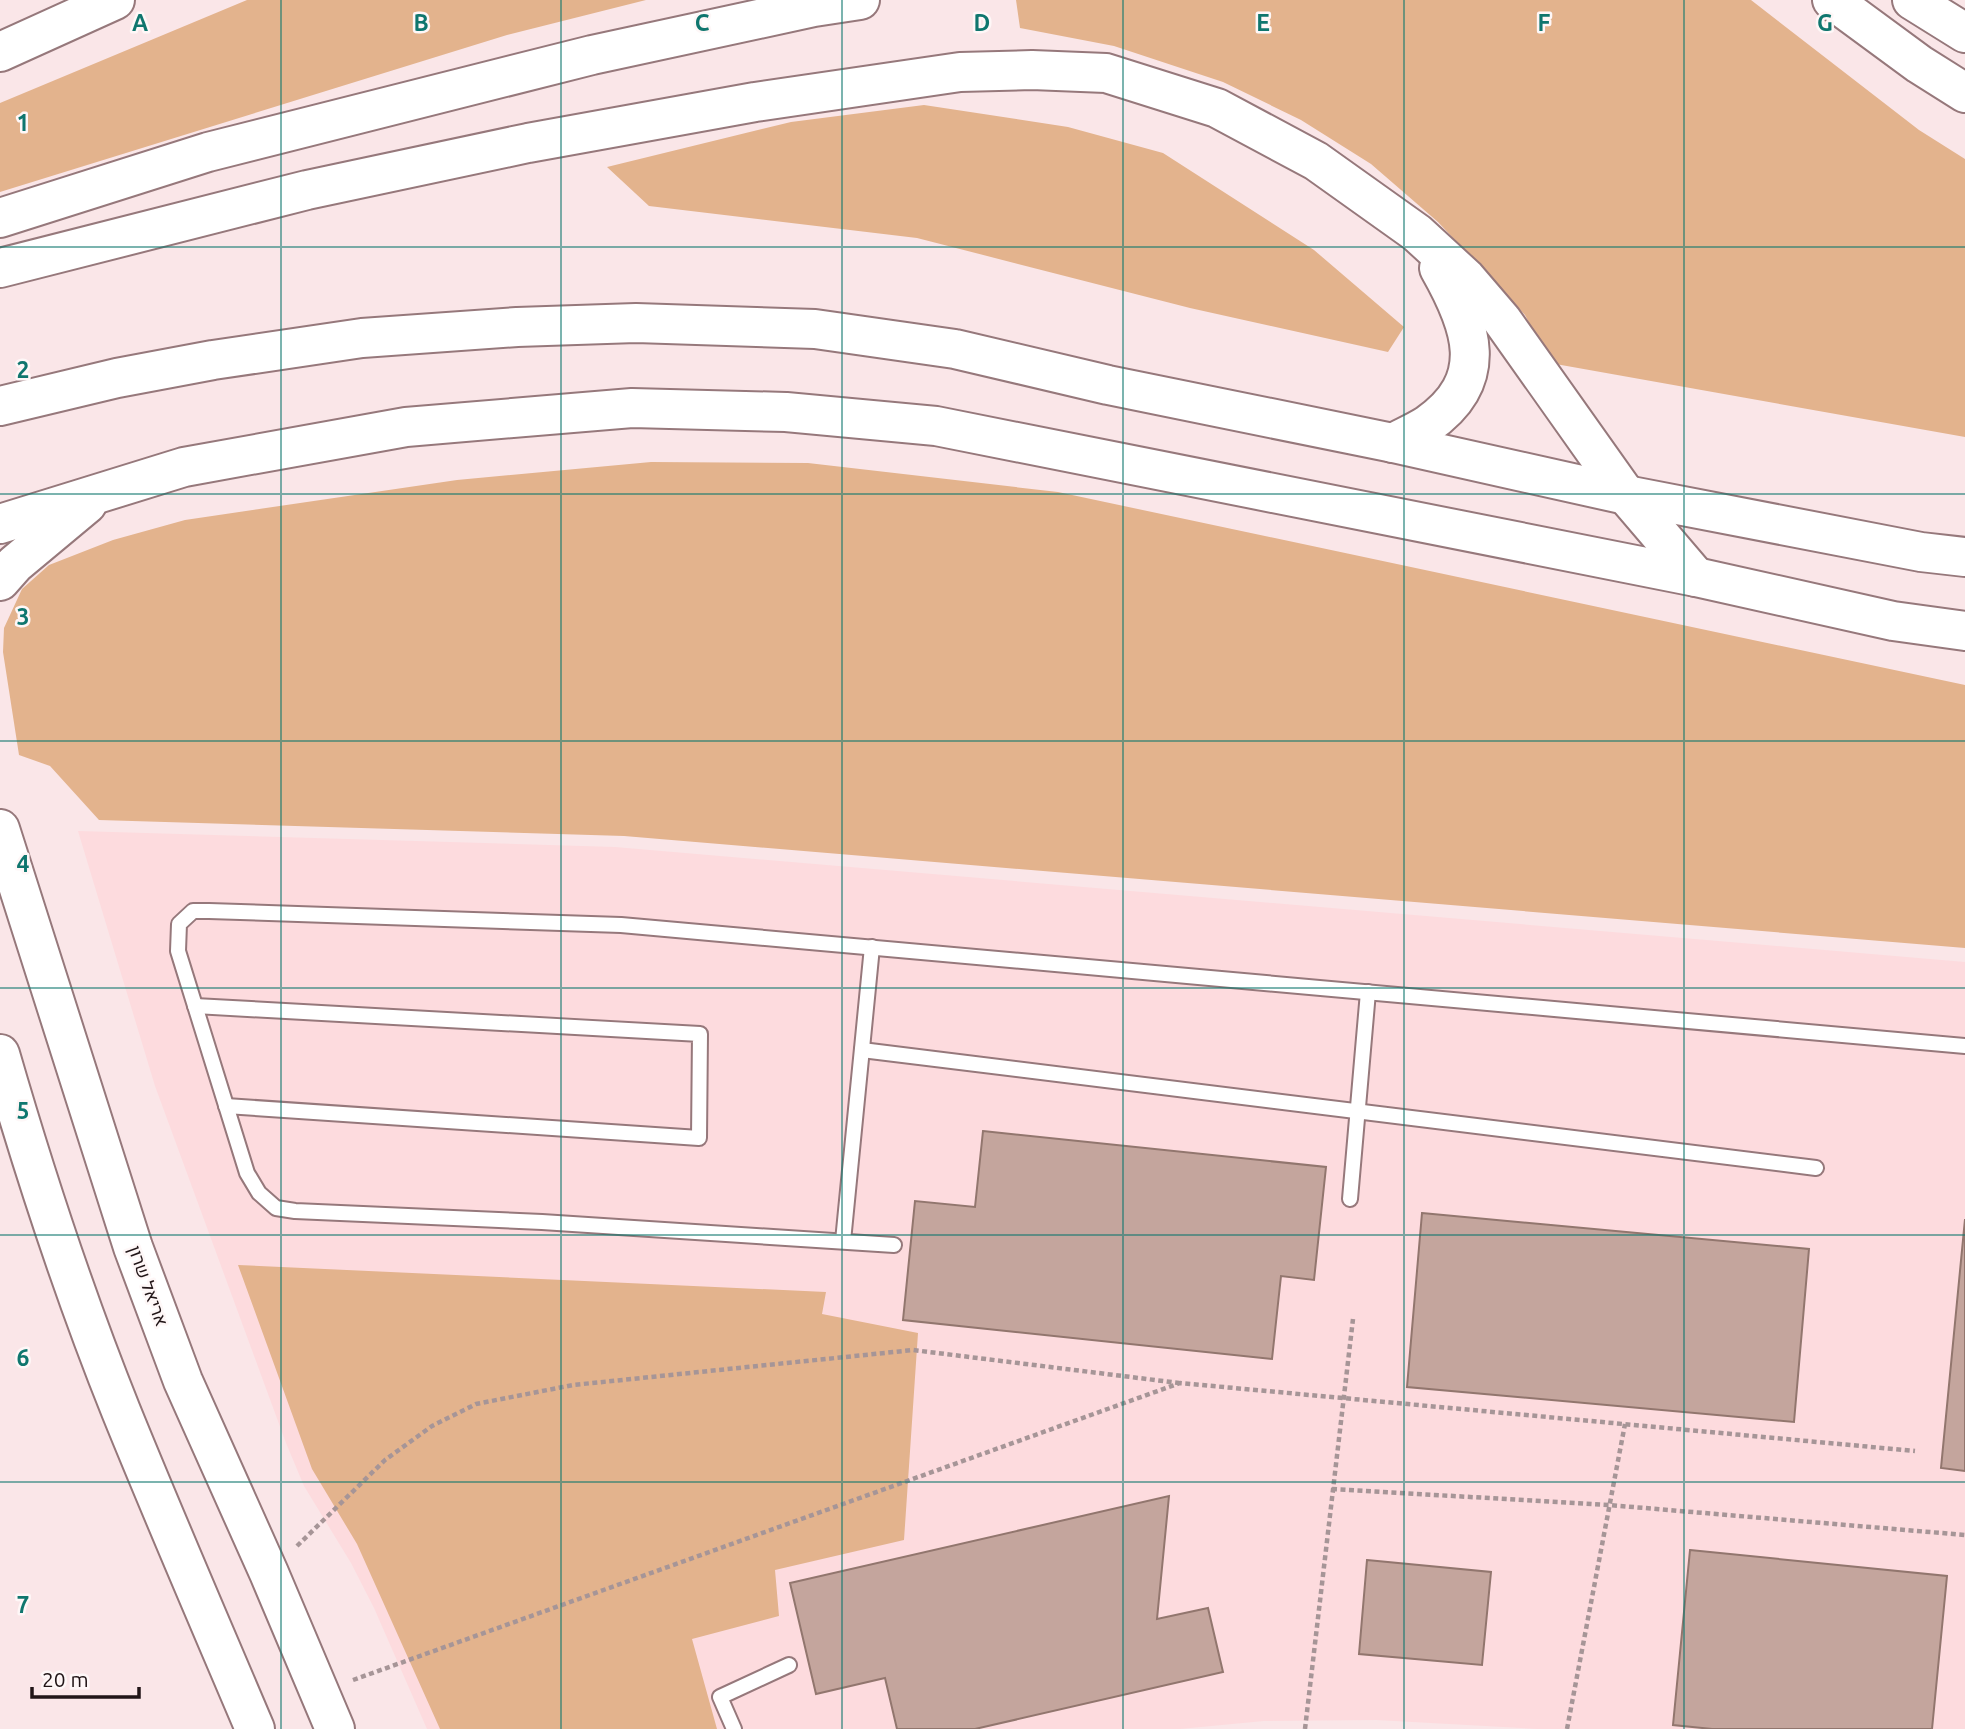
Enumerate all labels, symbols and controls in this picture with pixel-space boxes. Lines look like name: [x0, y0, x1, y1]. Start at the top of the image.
text: A: [132, 10, 148, 35]
text: B: [413, 10, 429, 35]
text: C: [695, 10, 710, 35]
text: D: [974, 10, 990, 35]
text: E: [1256, 10, 1270, 35]
text: F: [1538, 10, 1551, 35]
text: G: [1817, 10, 1833, 35]
text: 1: [17, 110, 29, 135]
text: 2: [17, 357, 29, 382]
text: 3: [17, 604, 29, 629]
text: 4: [17, 851, 30, 876]
text: 5: [17, 1098, 29, 1123]
street label: אריאל שרון: [124, 1243, 173, 1329]
text: 6: [17, 1345, 30, 1370]
text: 7: [17, 1592, 29, 1617]
scale bar: [32, 1656, 138, 1700]
text: 20 m: [42, 1667, 89, 1691]

